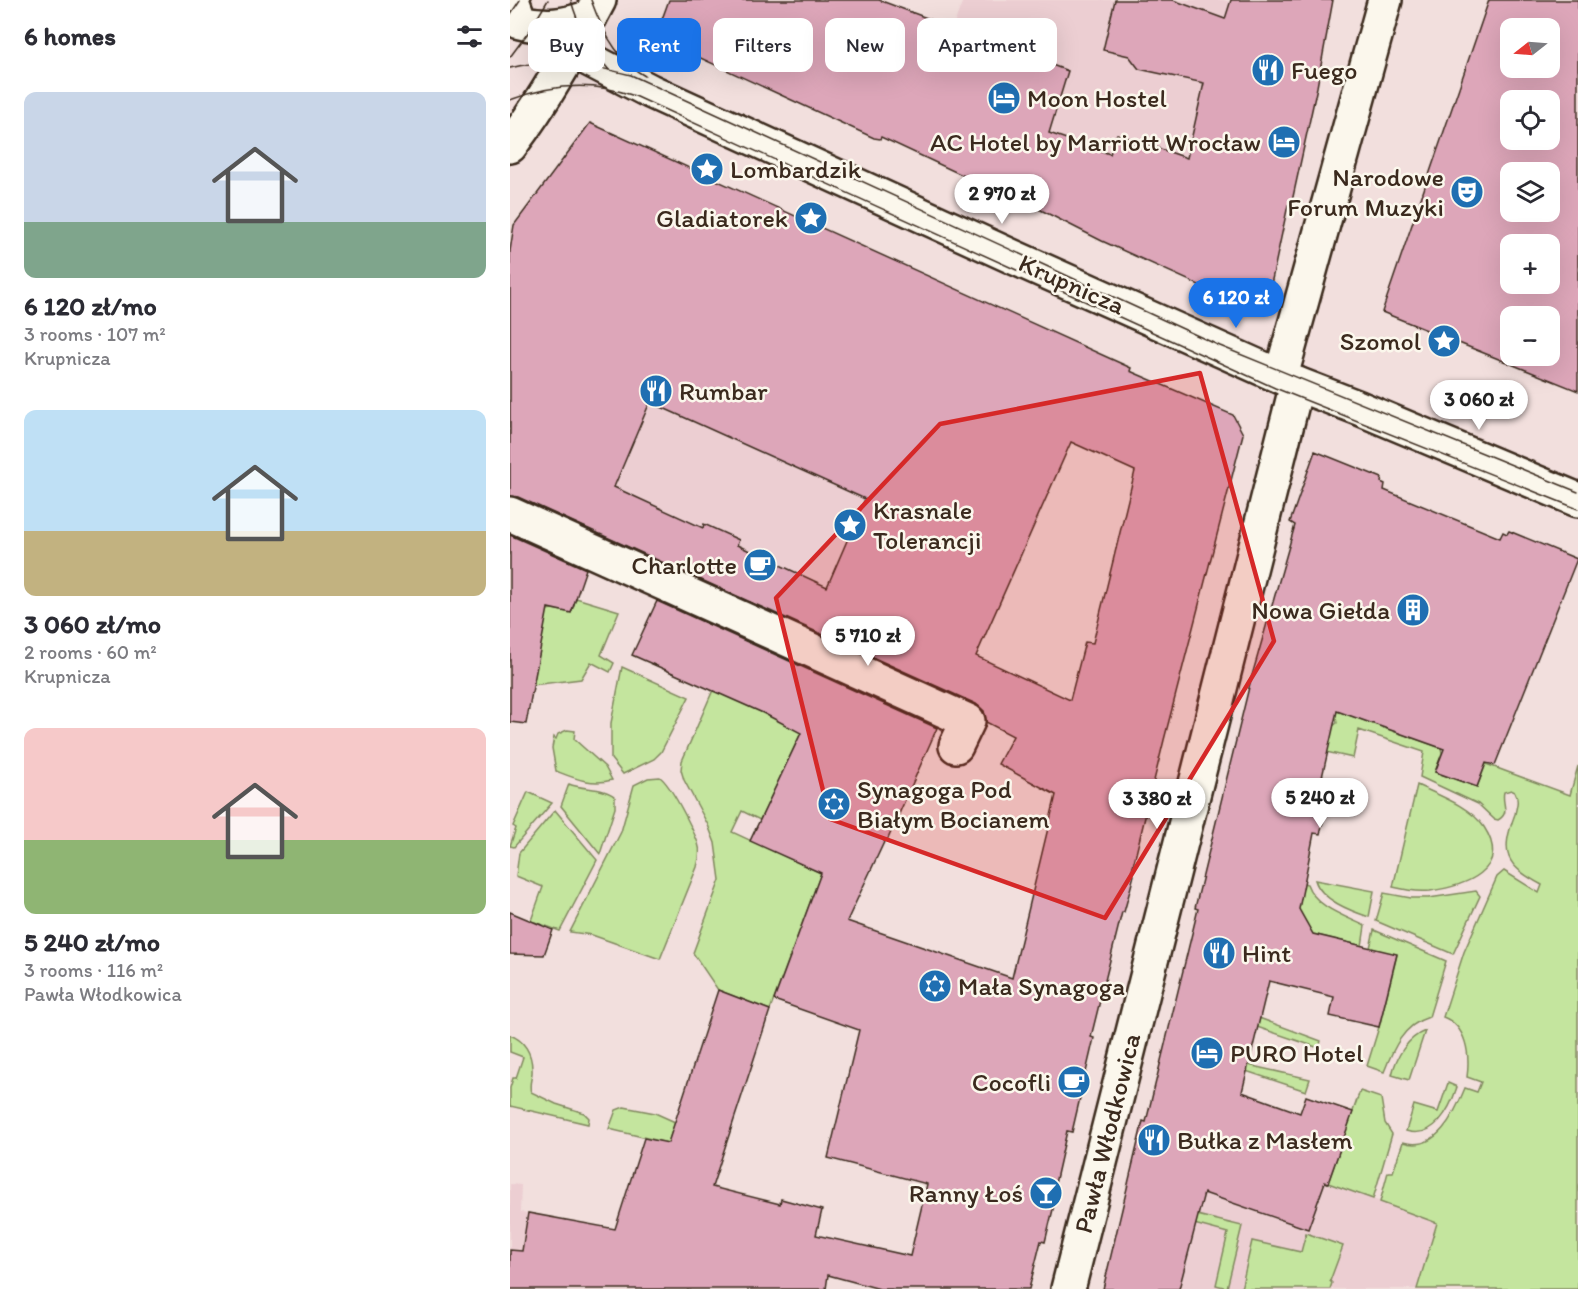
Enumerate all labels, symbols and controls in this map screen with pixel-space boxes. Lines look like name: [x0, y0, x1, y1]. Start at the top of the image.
chip: Buy: [528, 18, 605, 72]
chip: Rent: [617, 18, 701, 72]
chip: Filters: [713, 18, 813, 72]
chip: New: [825, 18, 905, 72]
chip: Apartment: [917, 18, 1057, 72]
north arrow: [1500, 18, 1560, 78]
map controls: [1500, 18, 1560, 366]
text: 6 homes: [24, 20, 116, 52]
icon: filters: [453, 20, 486, 53]
restaurant icon: Fuego: [1250, 52, 1286, 88]
place label: Fuego: [1291, 54, 1357, 86]
hotel icon: Moon Hostel: [986, 80, 1022, 116]
place label: Moon Hostel: [1027, 82, 1167, 114]
button: locate: [1500, 90, 1560, 150]
hotel icon: AC Hotel by Marriott Wrocław: [1266, 124, 1302, 160]
place label: AC Hotel by Marriott Wrocław: [930, 126, 1261, 158]
icon: home: [201, 131, 309, 239]
place icon: Lombardzik: [689, 151, 725, 187]
place label: Lombardzik: [730, 153, 862, 185]
place label: Narodowe Forum Muzyki: [1287, 161, 1444, 223]
button: layers: [1500, 162, 1560, 222]
pin: 2 970 zł: [940, 174, 1064, 225]
theatre icon: Narodowe Forum Muzyki: [1449, 174, 1485, 210]
text: 2 970 zł: [968, 181, 1036, 205]
place icon: Gladiatorek: [793, 200, 829, 236]
place label: Gladiatorek: [656, 202, 788, 234]
button: +: [1500, 234, 1560, 294]
street label: Krupnicza: [1014, 246, 1130, 322]
pin: 6 120 zł: [1174, 278, 1298, 329]
text: 6 120 zł: [1203, 285, 1269, 309]
text: 6 120 zł/mo: [24, 290, 157, 322]
button: −: [1500, 306, 1560, 366]
text: 3 rooms · 107 m²: [24, 322, 166, 346]
place icon: Szomol: [1426, 323, 1462, 359]
place label: Szomol: [1340, 325, 1421, 357]
text: Krupnicza: [24, 346, 111, 370]
restaurant icon: Rumbar: [638, 373, 674, 409]
place label: Rumbar: [679, 375, 768, 407]
pin: 3 060 zł: [1417, 380, 1541, 431]
text: 3 060 zł: [1444, 387, 1514, 411]
icon: home: [201, 449, 309, 557]
place label: Krasnale Tolerancji: [873, 494, 981, 556]
place icon: Krasnale Tolerancji: [832, 507, 868, 543]
cafe icon: Charlotte: [742, 547, 778, 583]
place label: Charlotte: [631, 549, 737, 581]
building icon: Nowa Giełda: [1395, 592, 1431, 628]
place label: Nowa Giełda: [1251, 594, 1390, 626]
text: 3 060 zł/mo: [24, 608, 161, 640]
pin: 5 710 zł: [806, 616, 930, 667]
text: 5 710 zł: [835, 623, 901, 647]
text: 2 rooms · 60 m²: [24, 640, 157, 664]
text: Krupnicza: [24, 664, 111, 688]
icon: home: [201, 767, 309, 875]
place label: Synagoga Pod Białym Bocianem: [857, 773, 1050, 835]
pin: 5 240 zł: [1258, 778, 1382, 829]
pin: 3 380 zł: [1095, 779, 1219, 830]
text: 5 240 zł: [1285, 785, 1355, 809]
synagogue icon: Synagoga Pod Białym Bocianem: [816, 786, 852, 822]
text: 3 380 zł: [1122, 786, 1192, 810]
text: 5 240 zł/mo: [24, 926, 160, 958]
restaurant icon: Hint: [1201, 935, 1237, 971]
place label: Hint: [1242, 937, 1291, 969]
text: 3 rooms · 116 m²: [24, 958, 163, 982]
synagogue icon: Mała Synagoga: [917, 968, 953, 1004]
place label: Mała Synagoga: [958, 970, 1125, 1002]
text: Pawła Włodkowica: [24, 982, 182, 1006]
street label: Pawła Włodkowica: [1067, 1029, 1147, 1236]
hotel icon: PURO Hotel: [1189, 1035, 1225, 1071]
place label: PURO Hotel: [1230, 1037, 1363, 1069]
cafe icon: Cocofli: [1056, 1064, 1092, 1100]
place label: Cocofli: [972, 1066, 1051, 1098]
restaurant icon: Bułka z Masłem: [1136, 1122, 1172, 1158]
place label: Bułka z Masłem: [1177, 1124, 1353, 1156]
bar icon: Ranny Łoś: [1028, 1175, 1064, 1211]
place label: Ranny Łoś: [909, 1177, 1023, 1209]

